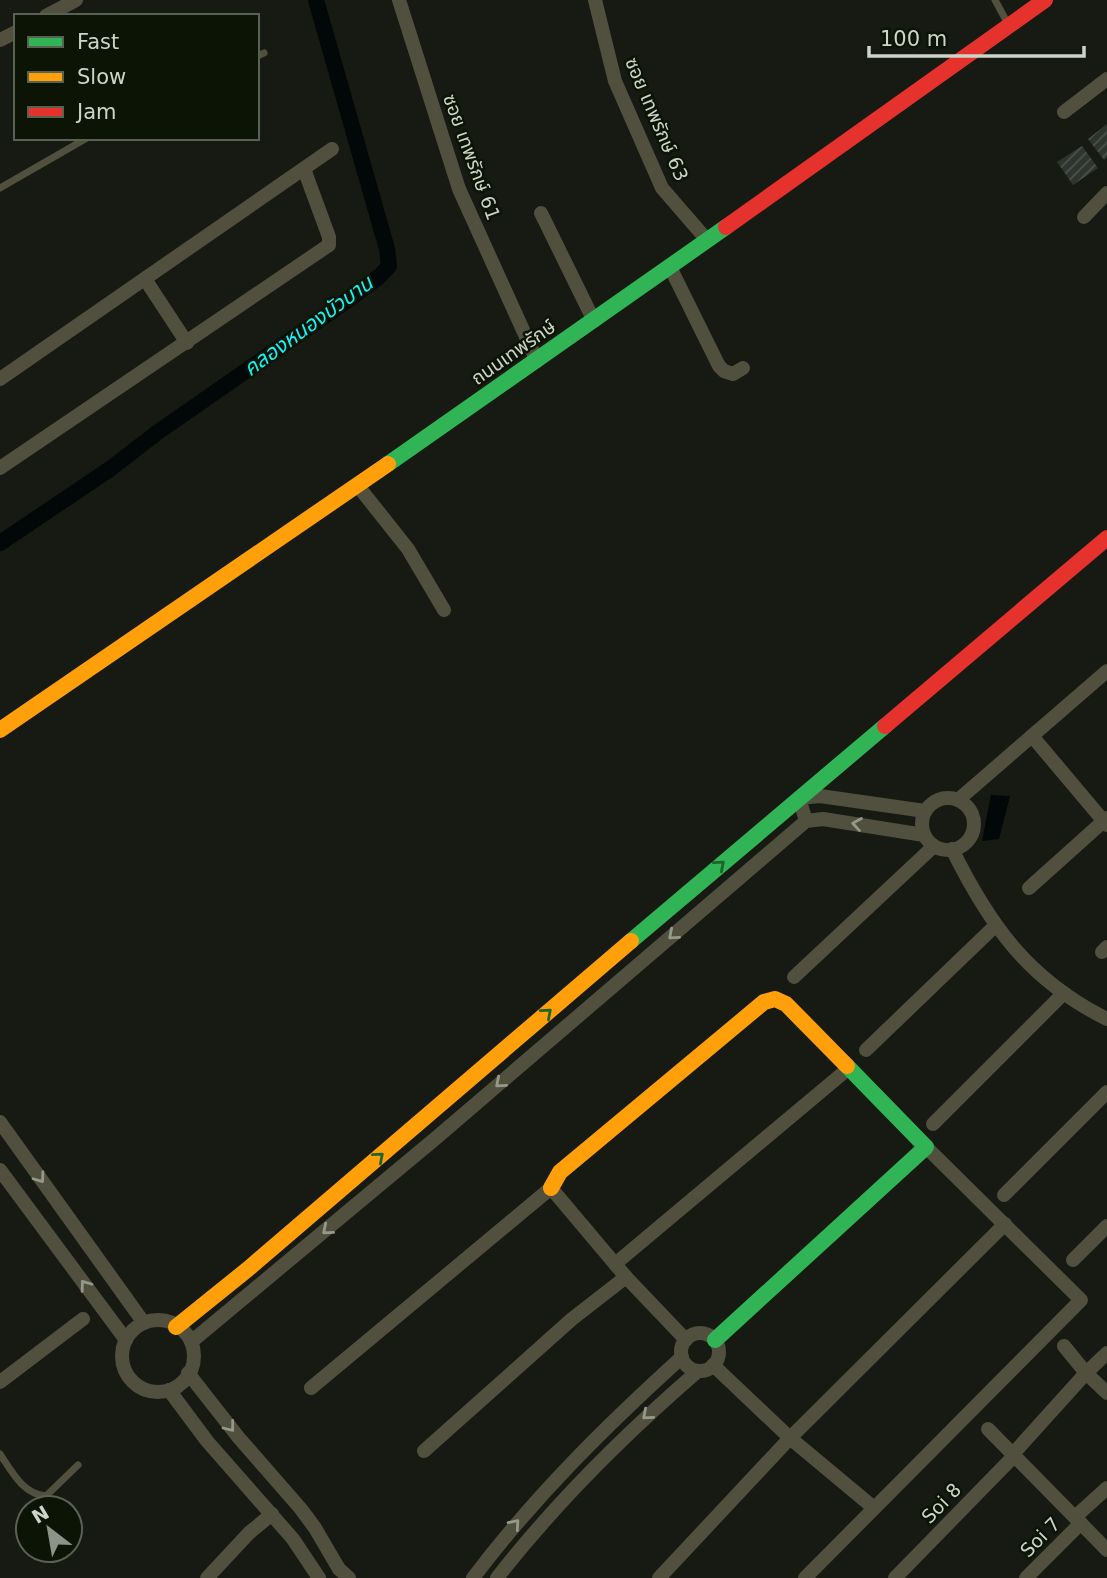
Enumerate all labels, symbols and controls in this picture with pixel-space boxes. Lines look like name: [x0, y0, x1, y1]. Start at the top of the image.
legend: [14, 14, 259, 140]
scale bar: [869, 14, 1084, 58]
text: 100 m: [880, 27, 947, 51]
text: Fast: [77, 30, 119, 54]
street label: ซอย เทพรักษ์ 63: [621, 54, 693, 184]
text: Slow: [77, 65, 126, 89]
street label: ซอย เทพรักษ์ 61: [439, 91, 505, 223]
text: Jam: [75, 100, 117, 124]
water label: คลองหนองบัวบาน: [239, 270, 378, 381]
street label: ถนนเทพรักษ์: [467, 315, 559, 389]
one-way arrow: [851, 817, 863, 832]
one-way arrow: [712, 861, 725, 873]
one-way arrow: [668, 927, 681, 939]
one-way arrow: [539, 1009, 552, 1021]
one-way arrow: [495, 1075, 508, 1087]
one-way arrow: [371, 1153, 384, 1165]
one-way arrow: [32, 1170, 44, 1183]
one-way arrow: [322, 1222, 335, 1234]
one-way arrow: [81, 1280, 93, 1293]
one-way arrow: [642, 1407, 655, 1419]
one-way arrow: [222, 1420, 235, 1432]
street label: Soi 8: [917, 1478, 965, 1528]
north arrow: [14, 1494, 84, 1564]
text: N: [28, 1501, 53, 1528]
street label: Soi 7: [1016, 1513, 1064, 1561]
one-way arrow: [507, 1519, 519, 1532]

